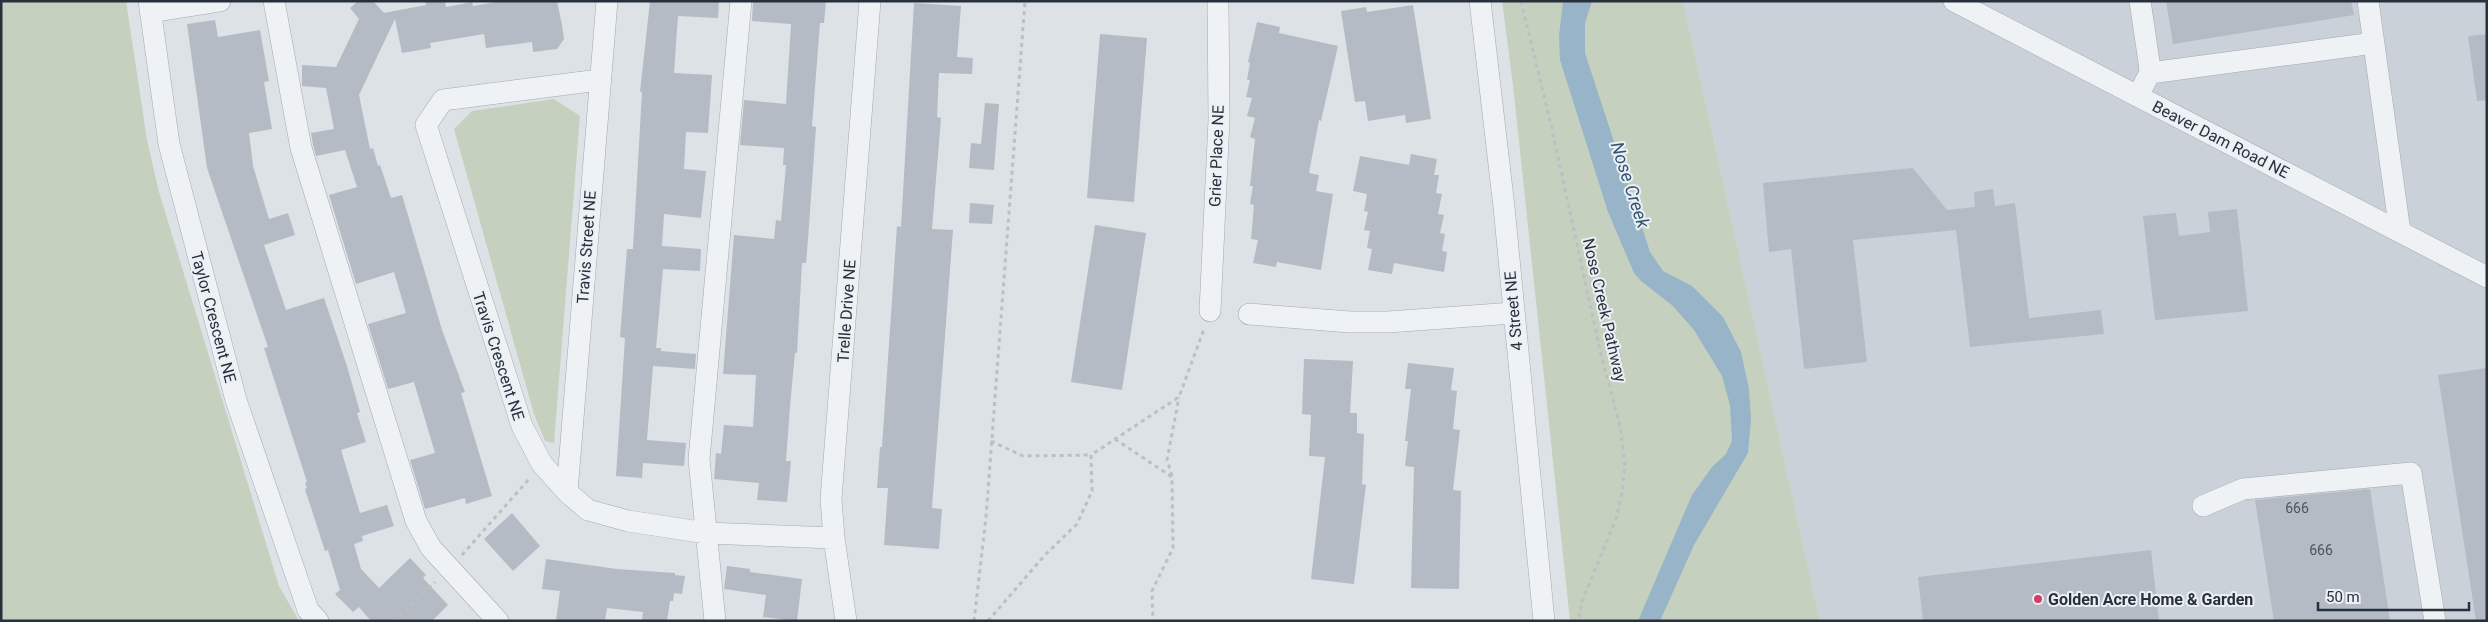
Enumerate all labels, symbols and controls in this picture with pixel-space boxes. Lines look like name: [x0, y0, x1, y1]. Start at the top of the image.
street label: Beaver Dam Road NE: [2149, 97, 2292, 182]
street label: Grier Place NE: [1205, 105, 1228, 207]
water label: Nose Creek: [1607, 139, 1655, 232]
street label: Travis Street NE: [573, 190, 600, 304]
street label: Nose Creek Pathway: [1579, 236, 1630, 384]
street label: Taylor Crescent NE: [187, 249, 240, 385]
street label: Trelle Drive NE: [833, 259, 860, 363]
street label: 4 Street NE: [1501, 270, 1526, 351]
street label: Travis Crescent NE: [469, 289, 528, 423]
house number: 666: [2285, 500, 2309, 516]
house number: 666: [2309, 542, 2333, 558]
scale bar: [2318, 580, 2469, 612]
text: 50 m: [2326, 588, 2360, 606]
place label: Golden Acre Home & Garden: [2048, 590, 2253, 609]
marker: Golden Acre Home & Garden: [2032, 593, 2044, 605]

